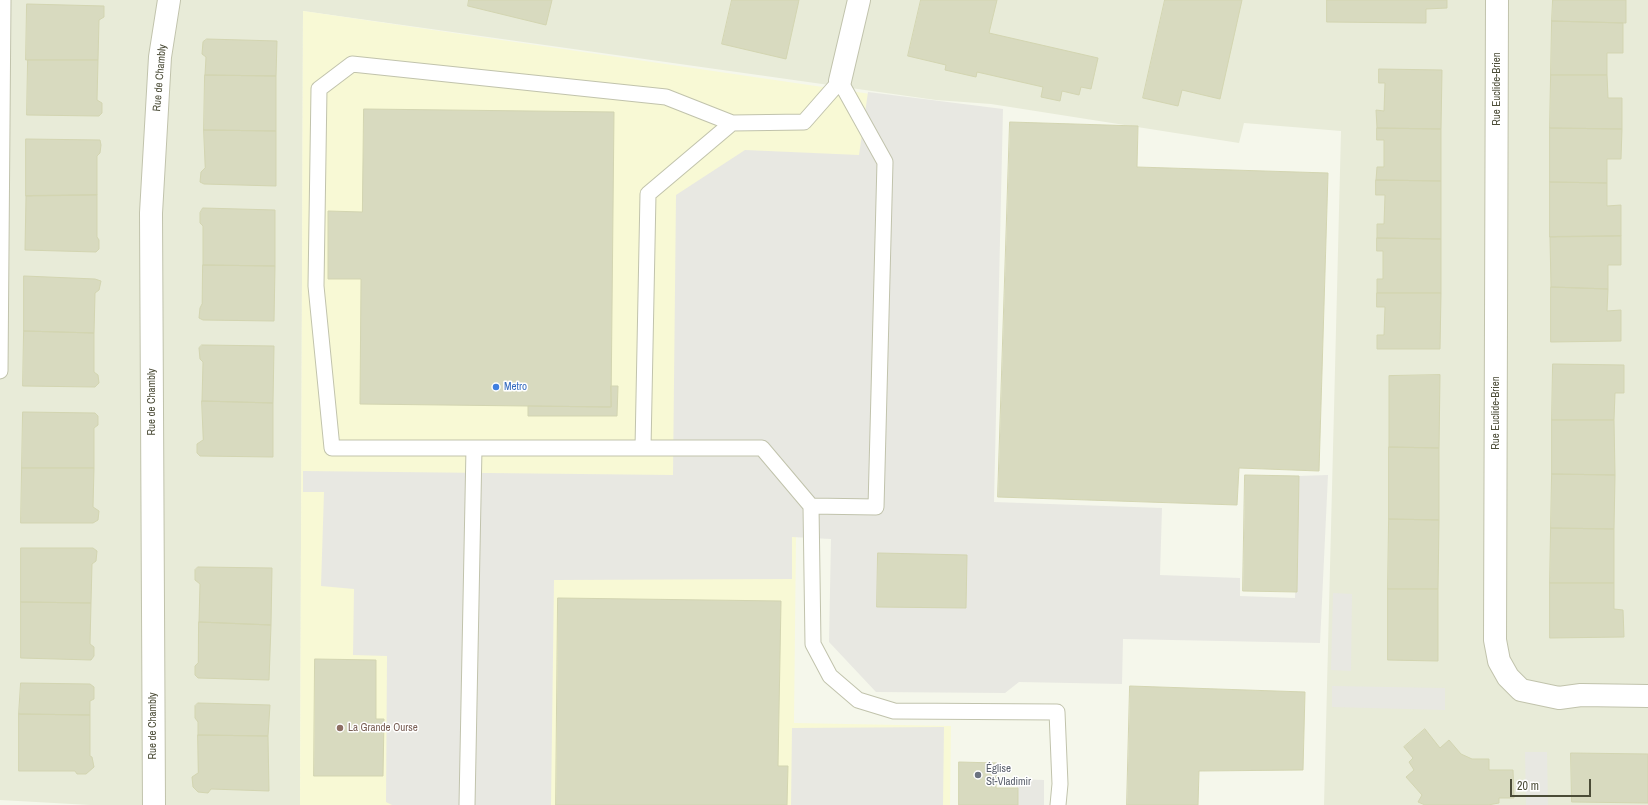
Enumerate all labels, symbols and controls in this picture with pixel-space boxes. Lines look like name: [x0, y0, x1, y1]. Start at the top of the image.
street label: Rue de Chambly: [150, 44, 170, 112]
street label: Rue Euclide-Brien: [1490, 52, 1504, 126]
street label: Rue de Chambly: [145, 368, 159, 436]
street label: Rue Euclide-Brien: [1489, 376, 1503, 450]
place label: Metro: [504, 380, 527, 394]
marker: Metro: [491, 382, 501, 392]
street label: Rue de Chambly: [146, 692, 160, 760]
place label: La Grande Ourse: [348, 721, 418, 735]
marker: La Grande Ourse: [335, 723, 345, 733]
place label: Église St-Vladimir: [986, 762, 1031, 788]
marker: Église St-Vladimir: [973, 770, 983, 780]
scale bar: [1512, 771, 1593, 797]
text: 20 m: [1517, 778, 1539, 794]

